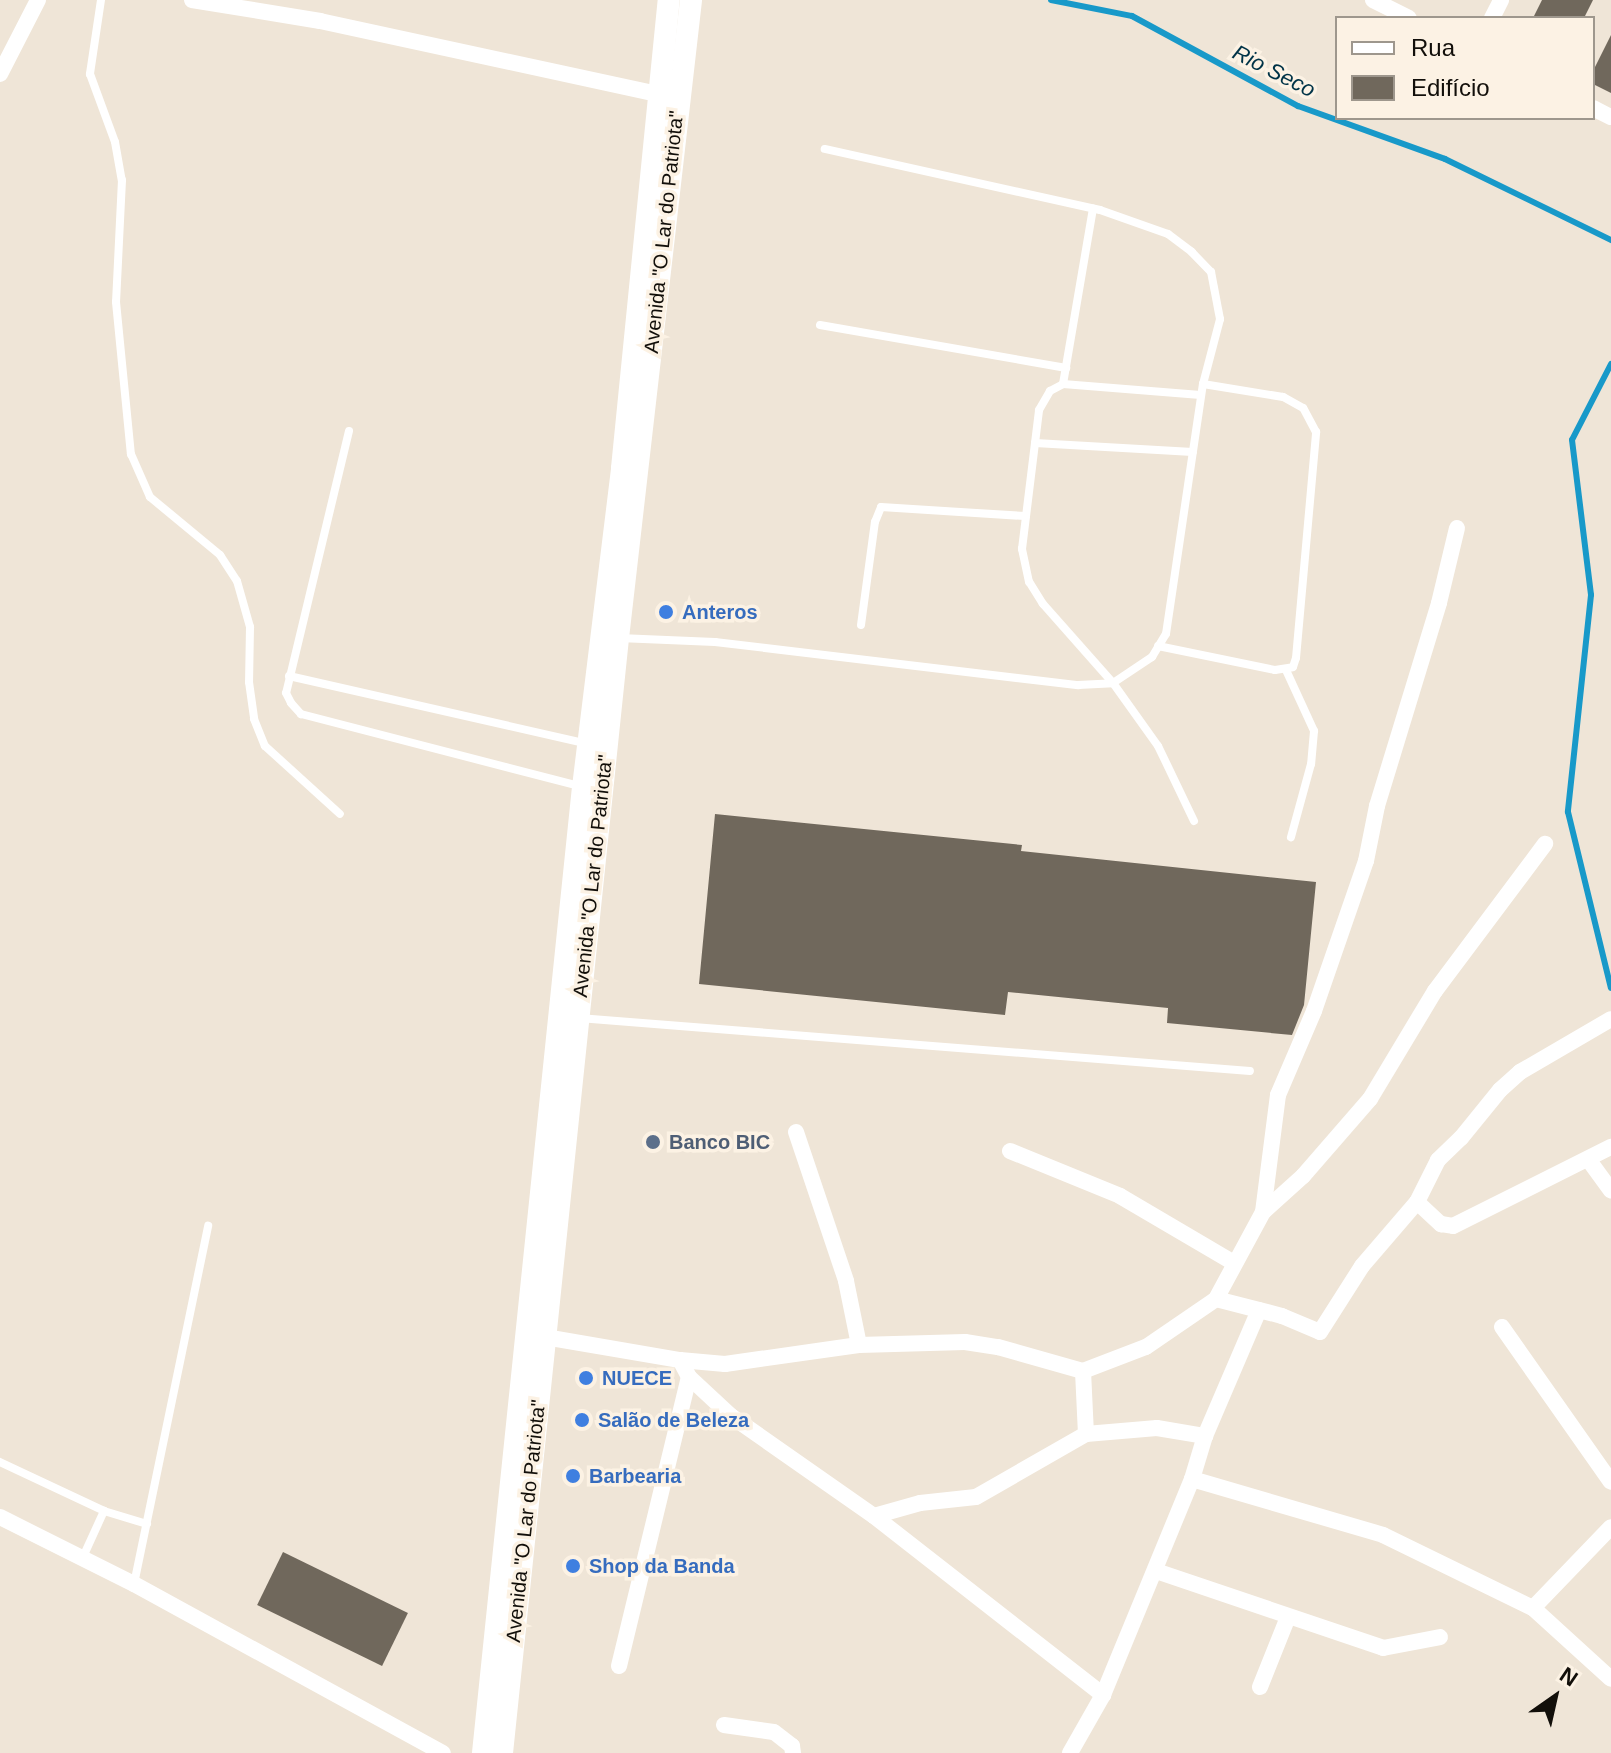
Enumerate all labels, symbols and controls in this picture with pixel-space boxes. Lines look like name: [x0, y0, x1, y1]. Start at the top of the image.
legend: [1335, 16, 1595, 120]
text: Rua: [1411, 34, 1455, 61]
water label: Rio Seco: [1228, 39, 1320, 103]
text: Edifício: [1411, 74, 1490, 101]
street label: Avenida "O Lar do Patriota": [639, 109, 689, 355]
place label: Anteros: [682, 600, 758, 624]
marker: Anteros: [657, 603, 675, 621]
street label: Avenida "O Lar do Patriota": [568, 753, 618, 999]
place label: Banco BIC: [669, 1130, 770, 1154]
marker: Banco BIC: [644, 1133, 662, 1151]
place label: NUECE: [602, 1366, 672, 1390]
marker: NUECE: [577, 1369, 595, 1387]
street label: Avenida "O Lar do Patriota": [501, 1398, 551, 1644]
place label: Salão de Beleza: [598, 1408, 749, 1432]
marker: Salão de Beleza: [573, 1411, 591, 1429]
place label: Barbearia: [589, 1464, 681, 1488]
marker: Barbearia: [564, 1467, 582, 1485]
place label: Shop da Banda: [589, 1554, 735, 1578]
marker: Shop da Banda: [564, 1557, 582, 1575]
north arrow: [1515, 1657, 1595, 1737]
text: N: [1555, 1662, 1582, 1691]

